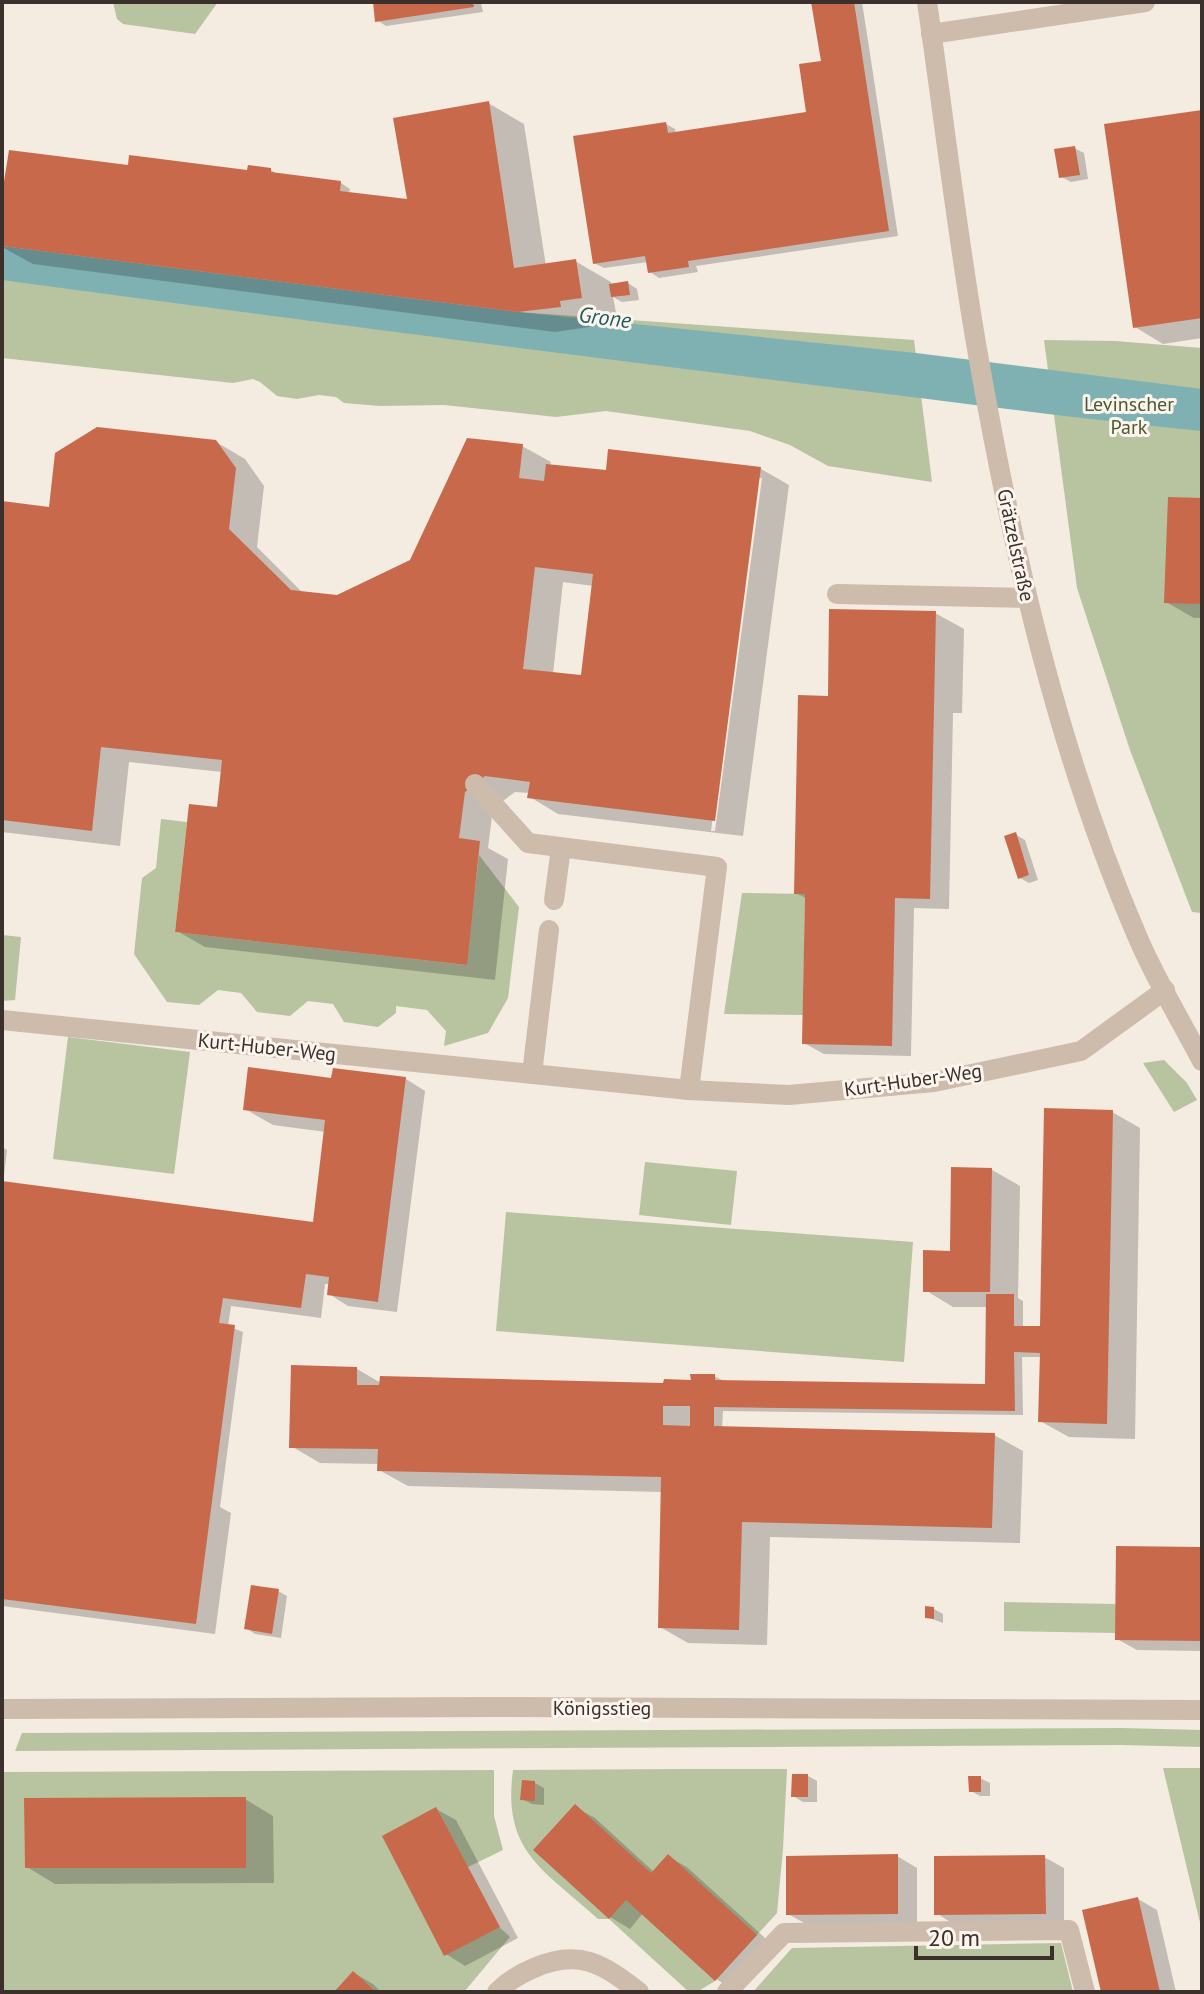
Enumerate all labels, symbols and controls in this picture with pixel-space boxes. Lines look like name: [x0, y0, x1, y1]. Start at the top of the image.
water label: Grone: [577, 300, 634, 334]
park label: Levinscher Park: [1084, 391, 1174, 440]
street label: Grätzelstraße: [991, 486, 1041, 604]
street label: Kurt-Huber-Weg: [197, 1027, 337, 1067]
street label: Kurt-Huber-Weg: [842, 1057, 984, 1103]
street label: Königsstieg: [553, 1695, 651, 1721]
scale bar: [916, 1910, 1052, 1960]
text: 20 m: [928, 1922, 980, 1953]

